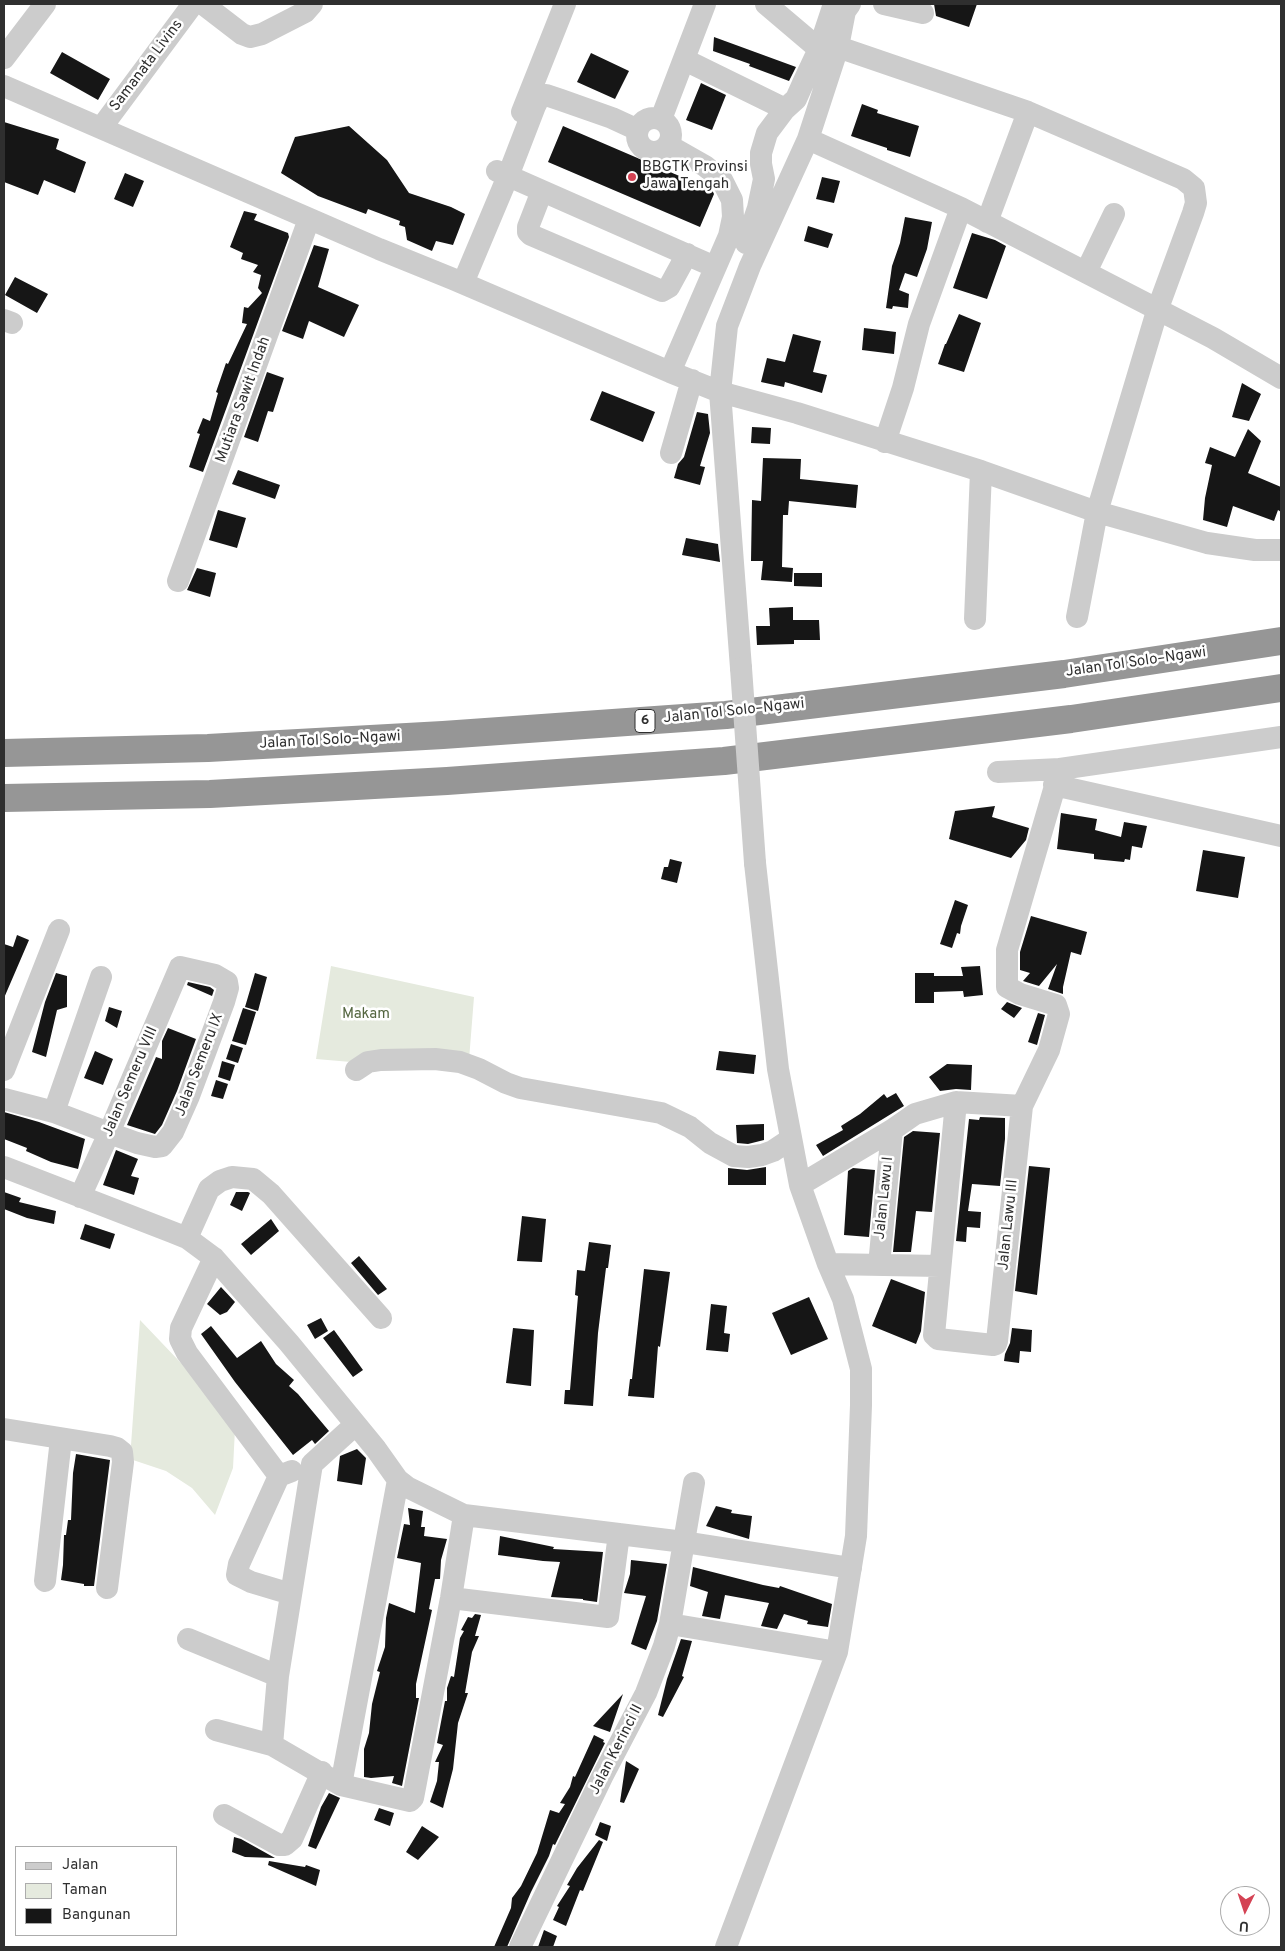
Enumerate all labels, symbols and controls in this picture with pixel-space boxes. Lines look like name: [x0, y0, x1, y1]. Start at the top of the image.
street label: Samanata Livins: [107, 17, 187, 115]
place label: BBGTK Provinsi Jawa Tengah: [642, 159, 748, 194]
marker: BBGTK Provinsi Jawa Tengah: [626, 171, 638, 183]
street label: Mutiara Sawit Indah: [213, 335, 275, 465]
street label: Jalan Tol Solo–Ngawi: [1065, 644, 1207, 682]
street label: Jalan Tol Solo–Ngawi: [663, 696, 805, 728]
road number: 6: [635, 709, 655, 732]
street label: Jalan Tol Solo–Ngawi: [259, 728, 401, 754]
park label: Makam: [342, 1006, 390, 1024]
street label: Jalan Semeru IX: [172, 1011, 228, 1119]
street label: Jalan Semeru VIII: [100, 1024, 162, 1140]
street label: Jalan Lawu I: [872, 1156, 898, 1240]
street label: Jalan Lawu III: [995, 1179, 1023, 1271]
street label: Jalan Kerinci II: [586, 1702, 648, 1798]
legend: [15, 1846, 178, 1936]
text: Jalan: [62, 1856, 99, 1875]
text: Taman: [62, 1881, 107, 1900]
north arrow: [1220, 1886, 1270, 1936]
text: Bangunan: [62, 1906, 131, 1925]
text: U: [1238, 1917, 1250, 1934]

